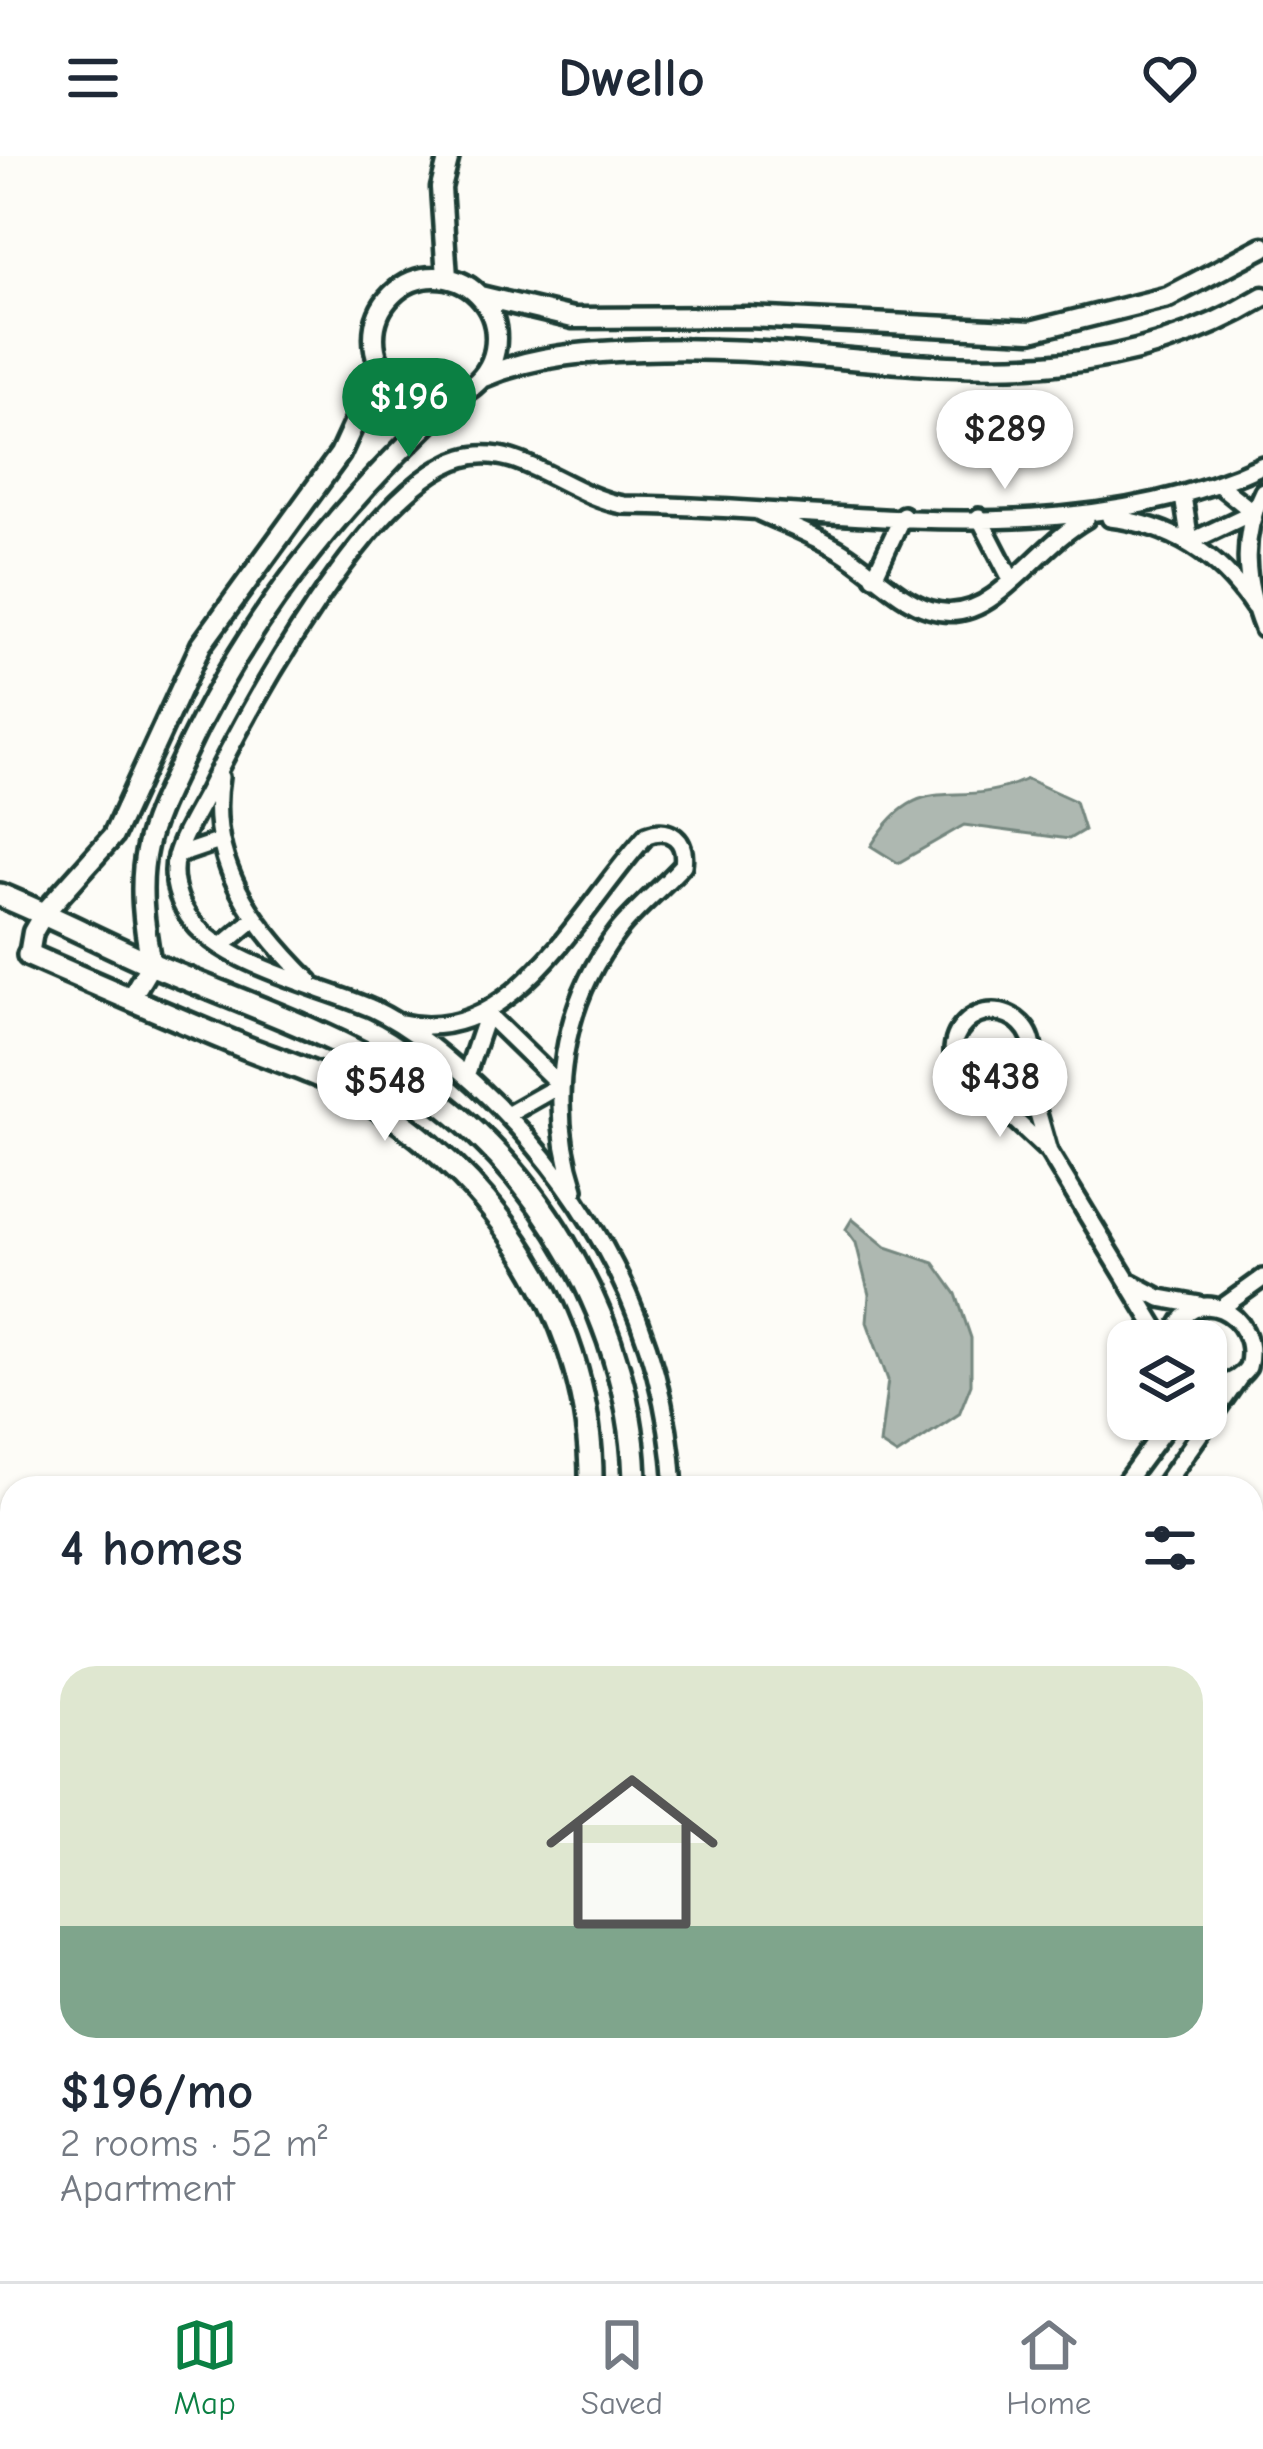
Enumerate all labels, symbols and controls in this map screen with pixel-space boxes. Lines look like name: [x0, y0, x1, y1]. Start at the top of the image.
icon: menu: [60, 45, 126, 111]
icon: heart: [1137, 45, 1203, 111]
text: Dwello: [558, 47, 705, 110]
pin: $196: [338, 358, 480, 460]
text: $196: [369, 374, 449, 419]
pin: $289: [934, 390, 1076, 492]
text: $289: [963, 406, 1047, 451]
pin: $438: [929, 1038, 1071, 1140]
pin: $548: [314, 1042, 456, 1144]
text: $438: [960, 1054, 1040, 1099]
text: $548: [344, 1058, 426, 1103]
map controls: [1107, 1320, 1227, 1440]
button: layers: [1107, 1320, 1227, 1440]
icon: filters: [1137, 1515, 1203, 1581]
text: 4 homes: [60, 1519, 243, 1578]
icon: home: [524, 1744, 740, 1960]
text: $196/mo: [60, 2062, 253, 2121]
text: 2 rooms · 52 m²: [60, 2121, 327, 2166]
text: Apartment: [60, 2166, 235, 2211]
tab: Map: [172, 2312, 238, 2422]
tab: Saved: [581, 2312, 663, 2422]
tab: Home: [1006, 2312, 1091, 2422]

